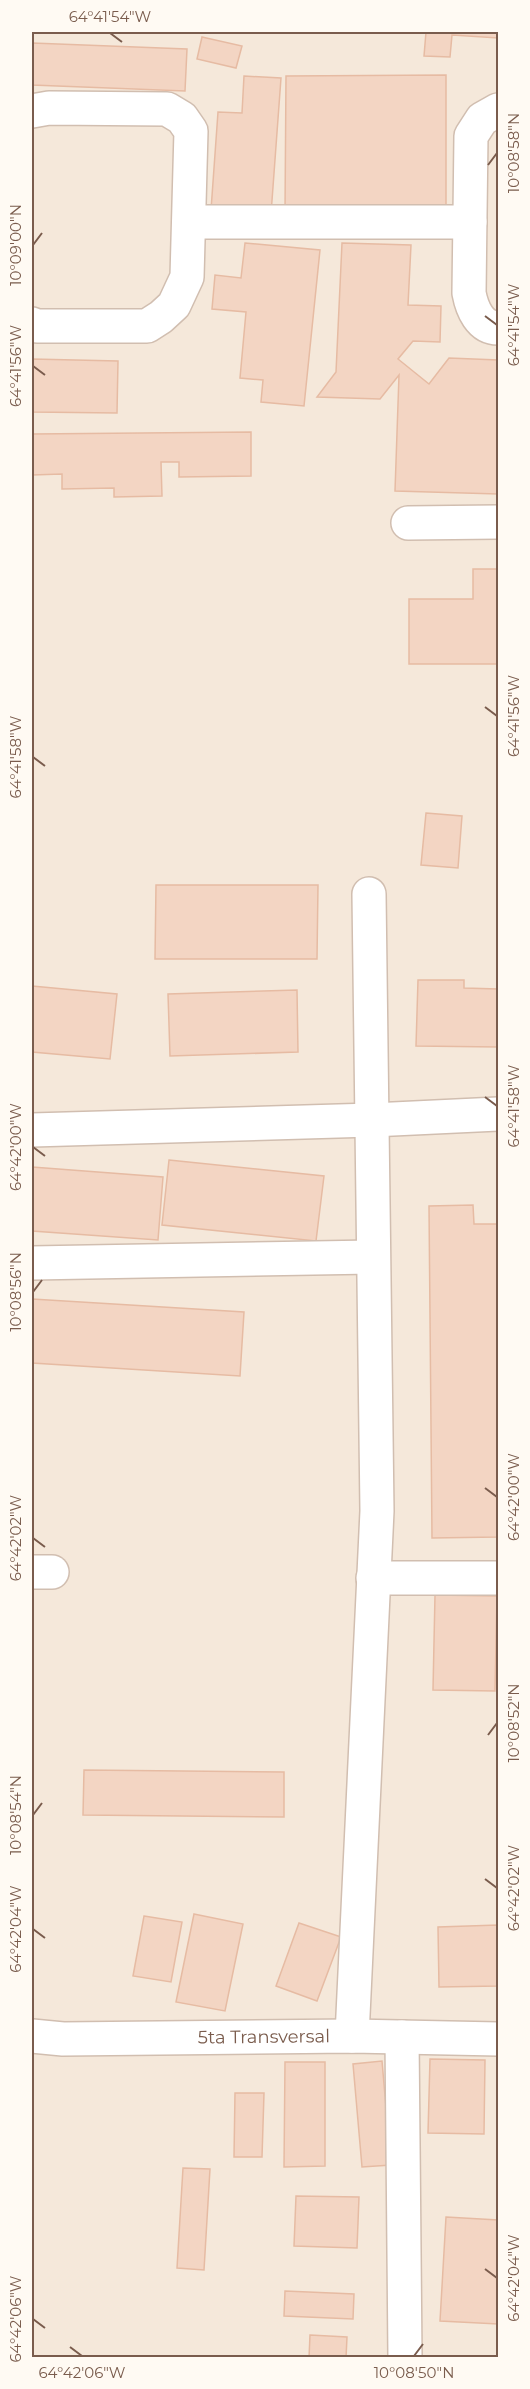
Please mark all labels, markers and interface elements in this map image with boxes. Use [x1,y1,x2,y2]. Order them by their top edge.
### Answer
text: 64°41'54"W [69,7,152,26]
text: 10°08'58"N [504,113,523,193]
text: 10°09'00"N [6,204,25,286]
text: 64°41'54"W [504,283,523,366]
text: 64°41'56"W [6,325,25,407]
text: 64°41'56"W [504,675,523,757]
text: 64°41'58"W [6,715,25,798]
text: 64°41'58"W [504,1064,523,1147]
text: 64°42'00"W [6,1103,25,1191]
text: 10°08'56"N [6,1252,25,1332]
text: 64°42'00"W [504,1453,523,1541]
text: 64°42'02"W [6,1494,25,1581]
text: 10°08'52"N [504,1683,523,1763]
text: 10°08'54"N [6,1775,25,1855]
text: 64°42'02"W [504,1844,523,1931]
text: 64°42'04"W [6,1885,25,1973]
street label: 5ta Transversal [198,2025,330,2049]
text: 64°42'04"W [504,2234,523,2322]
text: 64°42'06"W [6,2275,25,2363]
text: 64°42'06"W [38,2363,126,2382]
text: 10°08'50"N [374,2363,454,2382]

